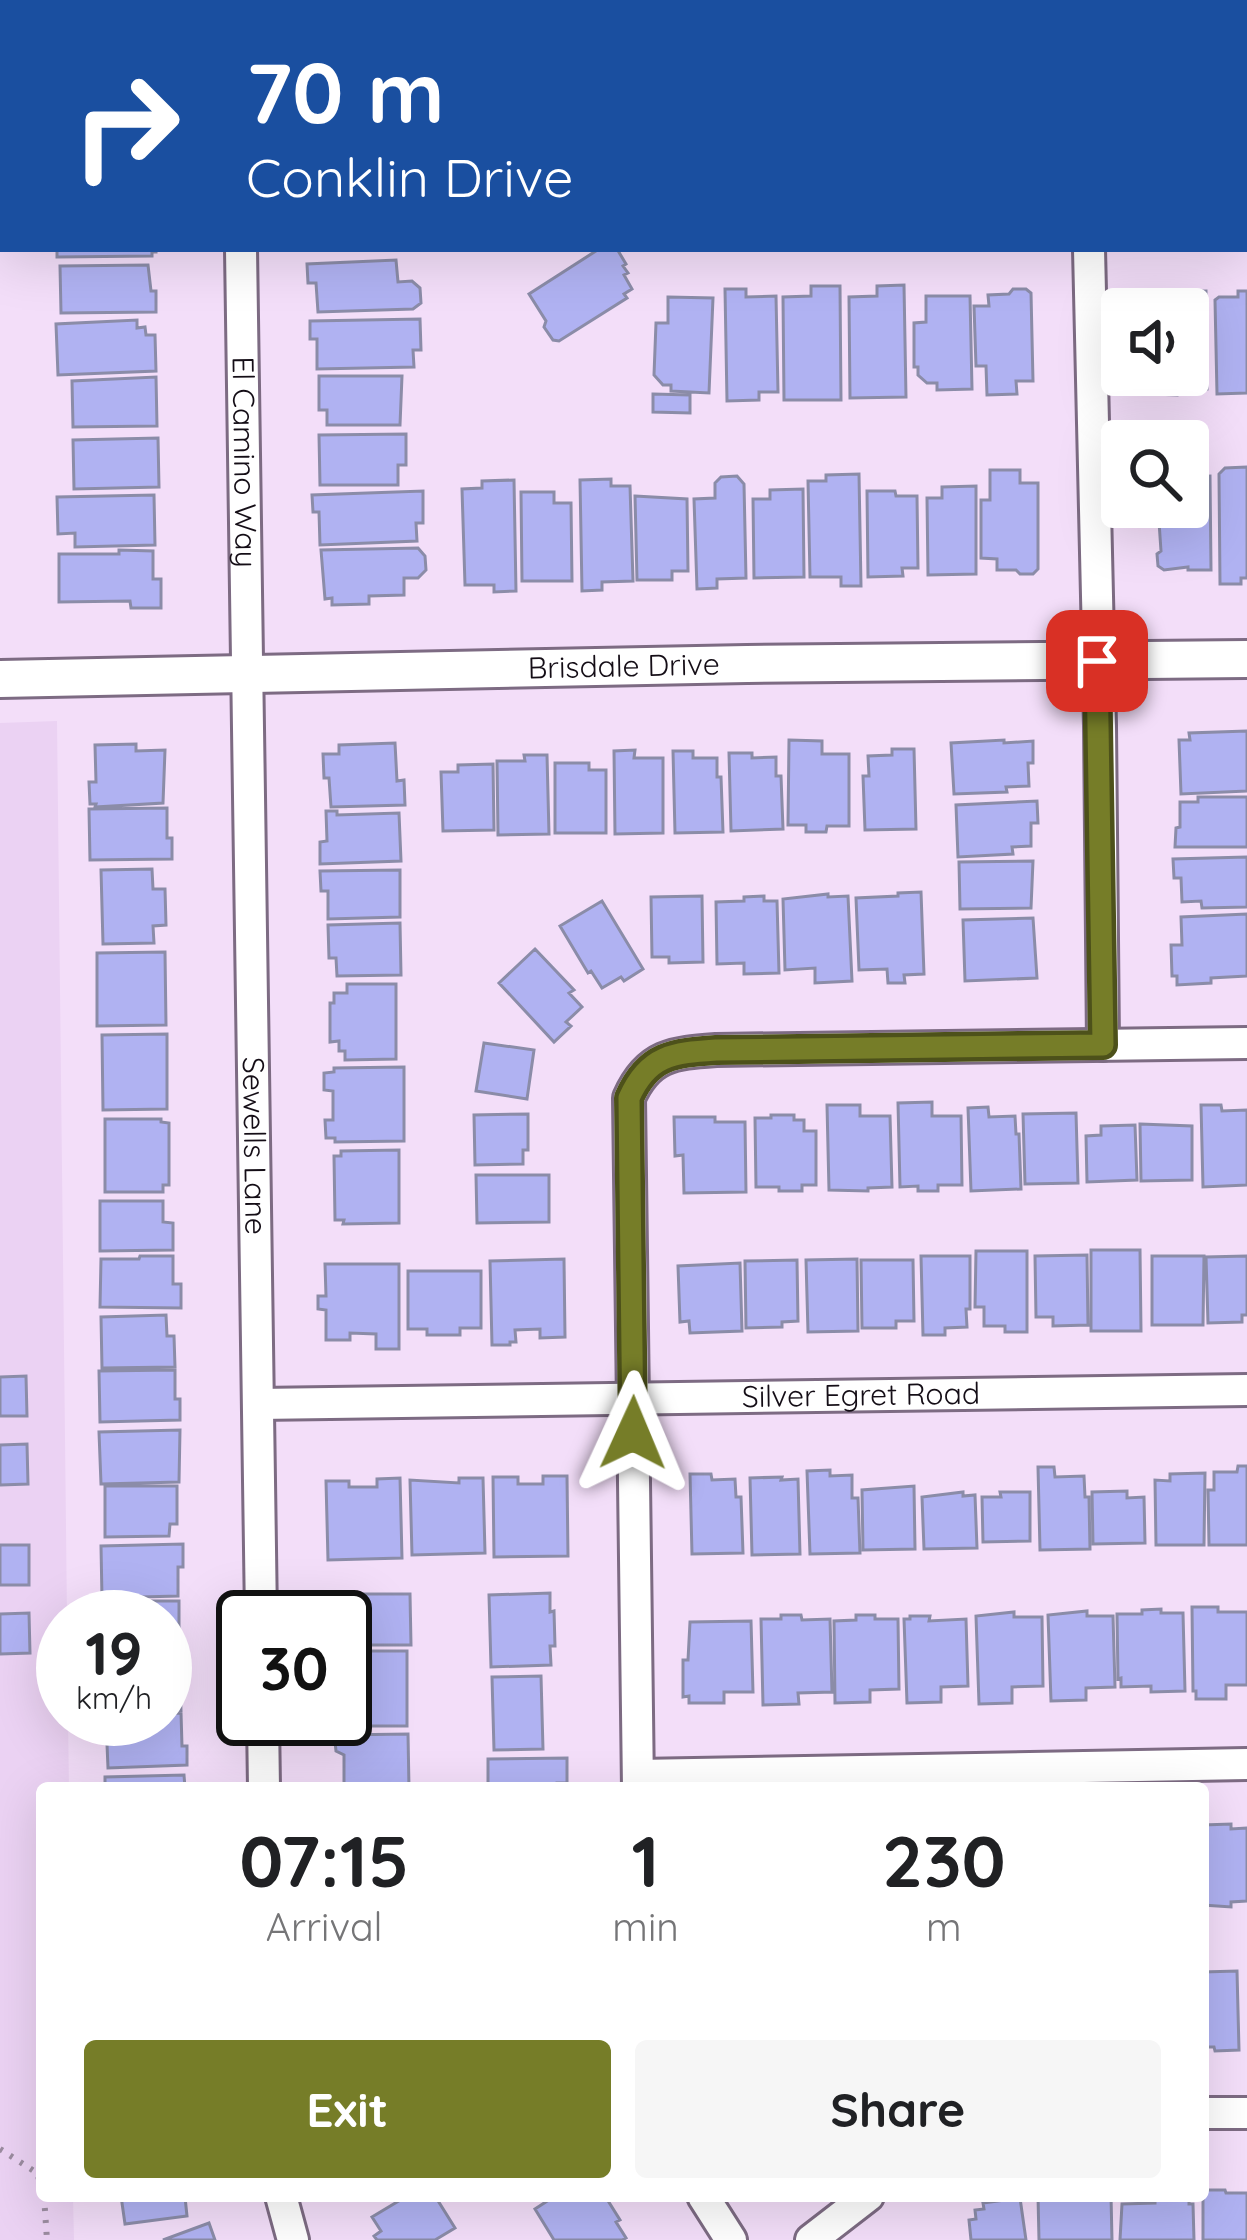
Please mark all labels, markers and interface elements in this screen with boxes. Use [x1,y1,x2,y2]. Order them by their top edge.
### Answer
text: 70 m [246,39,445,144]
icon: right [48,48,204,204]
text: Conklin Drive [246,143,574,211]
map controls [1101,288,1209,528]
button: sound [1101,288,1209,396]
street label: El Camino Way [225,356,266,568]
button: search [1101,420,1209,528]
pin [1046,610,1148,712]
icon: arrive [1064,628,1130,694]
street label: Brisdale Drive [527,645,720,686]
street label: Sewells Lane [235,1057,275,1235]
position arrow [570,1370,696,1496]
street label: Silver Egret Road [742,1374,980,1415]
speed limit sign: 30 [216,1590,372,1746]
text: 19 [85,1615,143,1690]
text: km/h [76,1679,152,1717]
text: 07:15 [239,1815,409,1905]
text: 1 [632,1815,660,1905]
text: 230 [882,1815,1006,1905]
text: Arrival [266,1902,383,1951]
text: min [612,1902,679,1951]
text: m [926,1902,962,1951]
button: Exit [84,2040,611,2178]
button: Share [635,2040,1161,2178]

